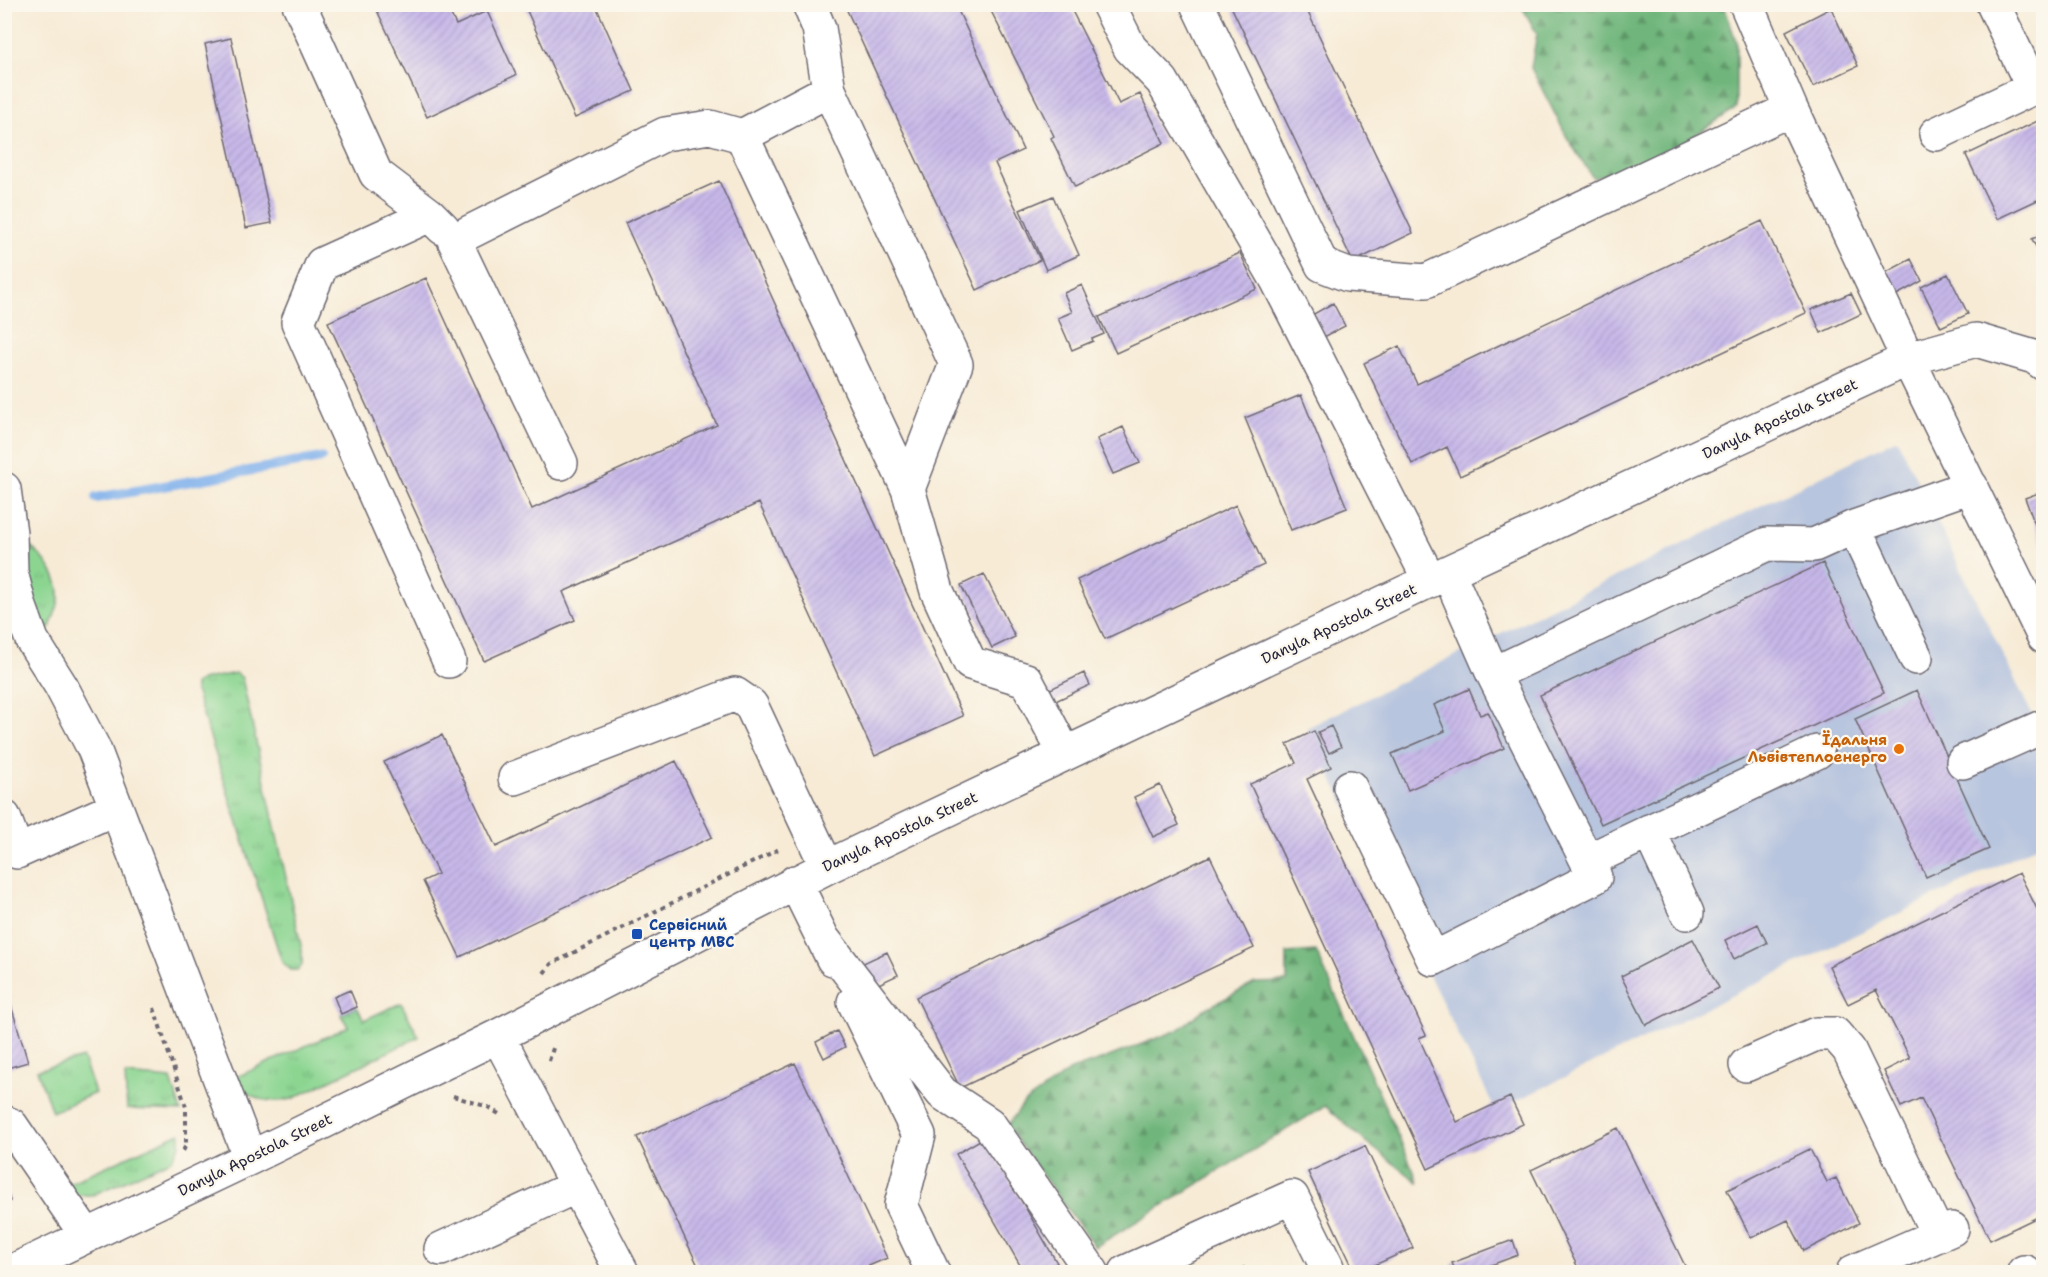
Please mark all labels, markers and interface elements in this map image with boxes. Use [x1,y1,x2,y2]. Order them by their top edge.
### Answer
street label: Danyla Apostola Street [1699,374,1861,464]
street label: Danyla Apostola Street [1258,579,1420,669]
place label: Їдальня Львівтеплоенерго [1748,730,1887,767]
marker: Їдальня Львівтеплоенерго [1892,742,1906,756]
street label: Danyla Apostola Street [819,787,981,877]
place label: Сервісний центр МВС [649,915,734,952]
marker: Сервісний центр МВС [630,927,644,941]
street label: Danyla Apostola Street [175,1109,335,1201]

